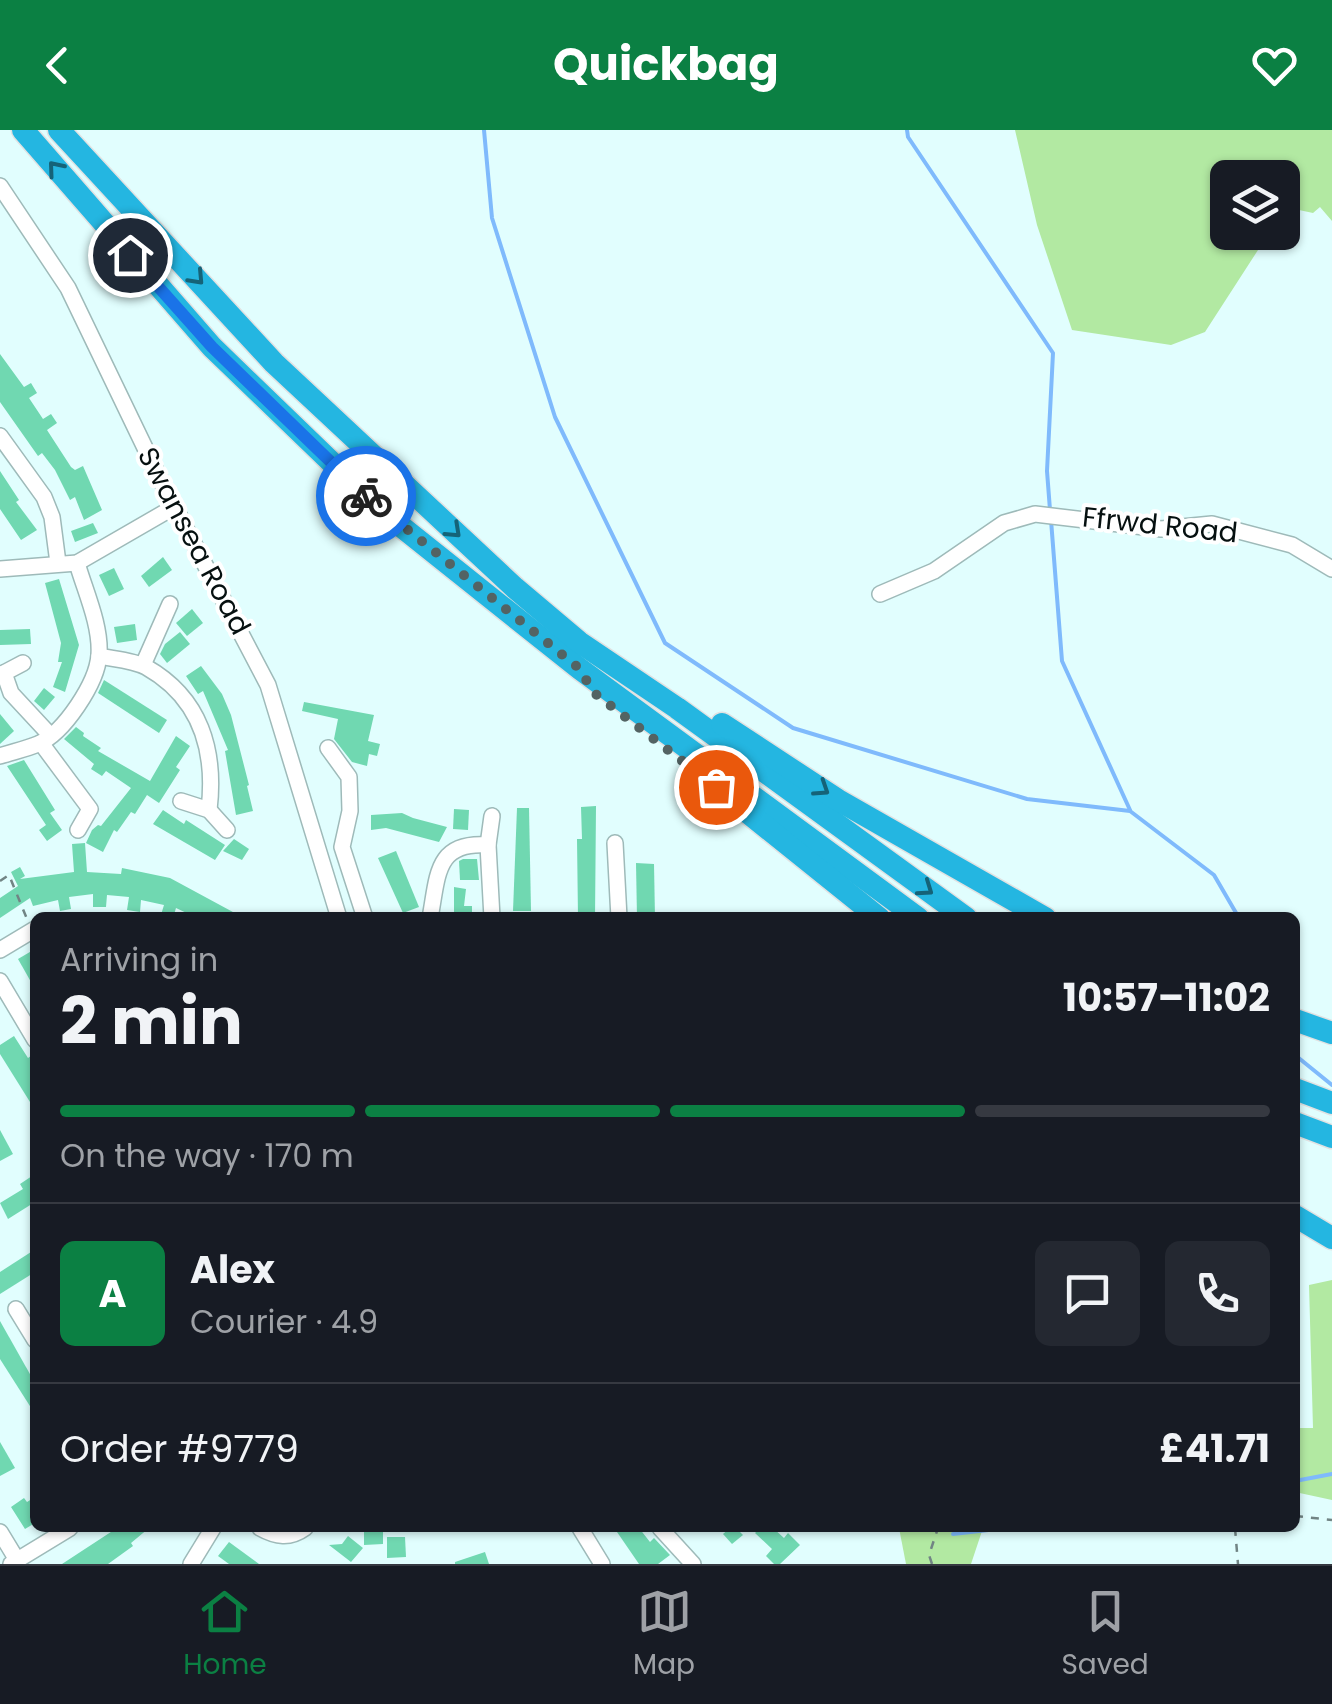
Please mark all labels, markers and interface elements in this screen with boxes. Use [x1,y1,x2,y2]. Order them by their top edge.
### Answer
text: Quickbag [553,33,779,96]
icon: back [30,38,85,93]
icon: heart [1247,38,1302,93]
map controls [1210,160,1300,250]
button: layers [1210,160,1300,250]
one-way arrow [49,161,67,179]
pin [88,213,173,298]
icon: home [103,228,158,283]
one-way arrow [185,267,203,285]
street label: Swansea Road [128,440,260,642]
courier [316,446,416,546]
icon: bike [339,469,394,524]
street label: Ffrwd Road [1080,497,1240,553]
one-way arrow [442,519,461,537]
pin [674,745,759,830]
icon: bag [689,760,744,815]
one-way arrow [811,777,829,796]
one-way arrow [914,877,933,895]
text: Arriving in [60,937,218,982]
text: 10:57–11:02 [1063,971,1270,1024]
text: 2 min [60,976,243,1067]
text: On the way · 170 m [60,1133,354,1178]
button: chat [1035,1241,1140,1346]
button: phone [1165,1241,1270,1346]
text: Alex [190,1243,275,1296]
text: A [98,1267,127,1320]
text: Courier · 4.9 [190,1299,378,1344]
text: Order #9779 [60,1422,299,1475]
text: £41.71 [1159,1422,1270,1475]
tab: Home [183,1584,267,1686]
tab: Map [633,1584,695,1686]
tab: Saved [1061,1584,1149,1686]

